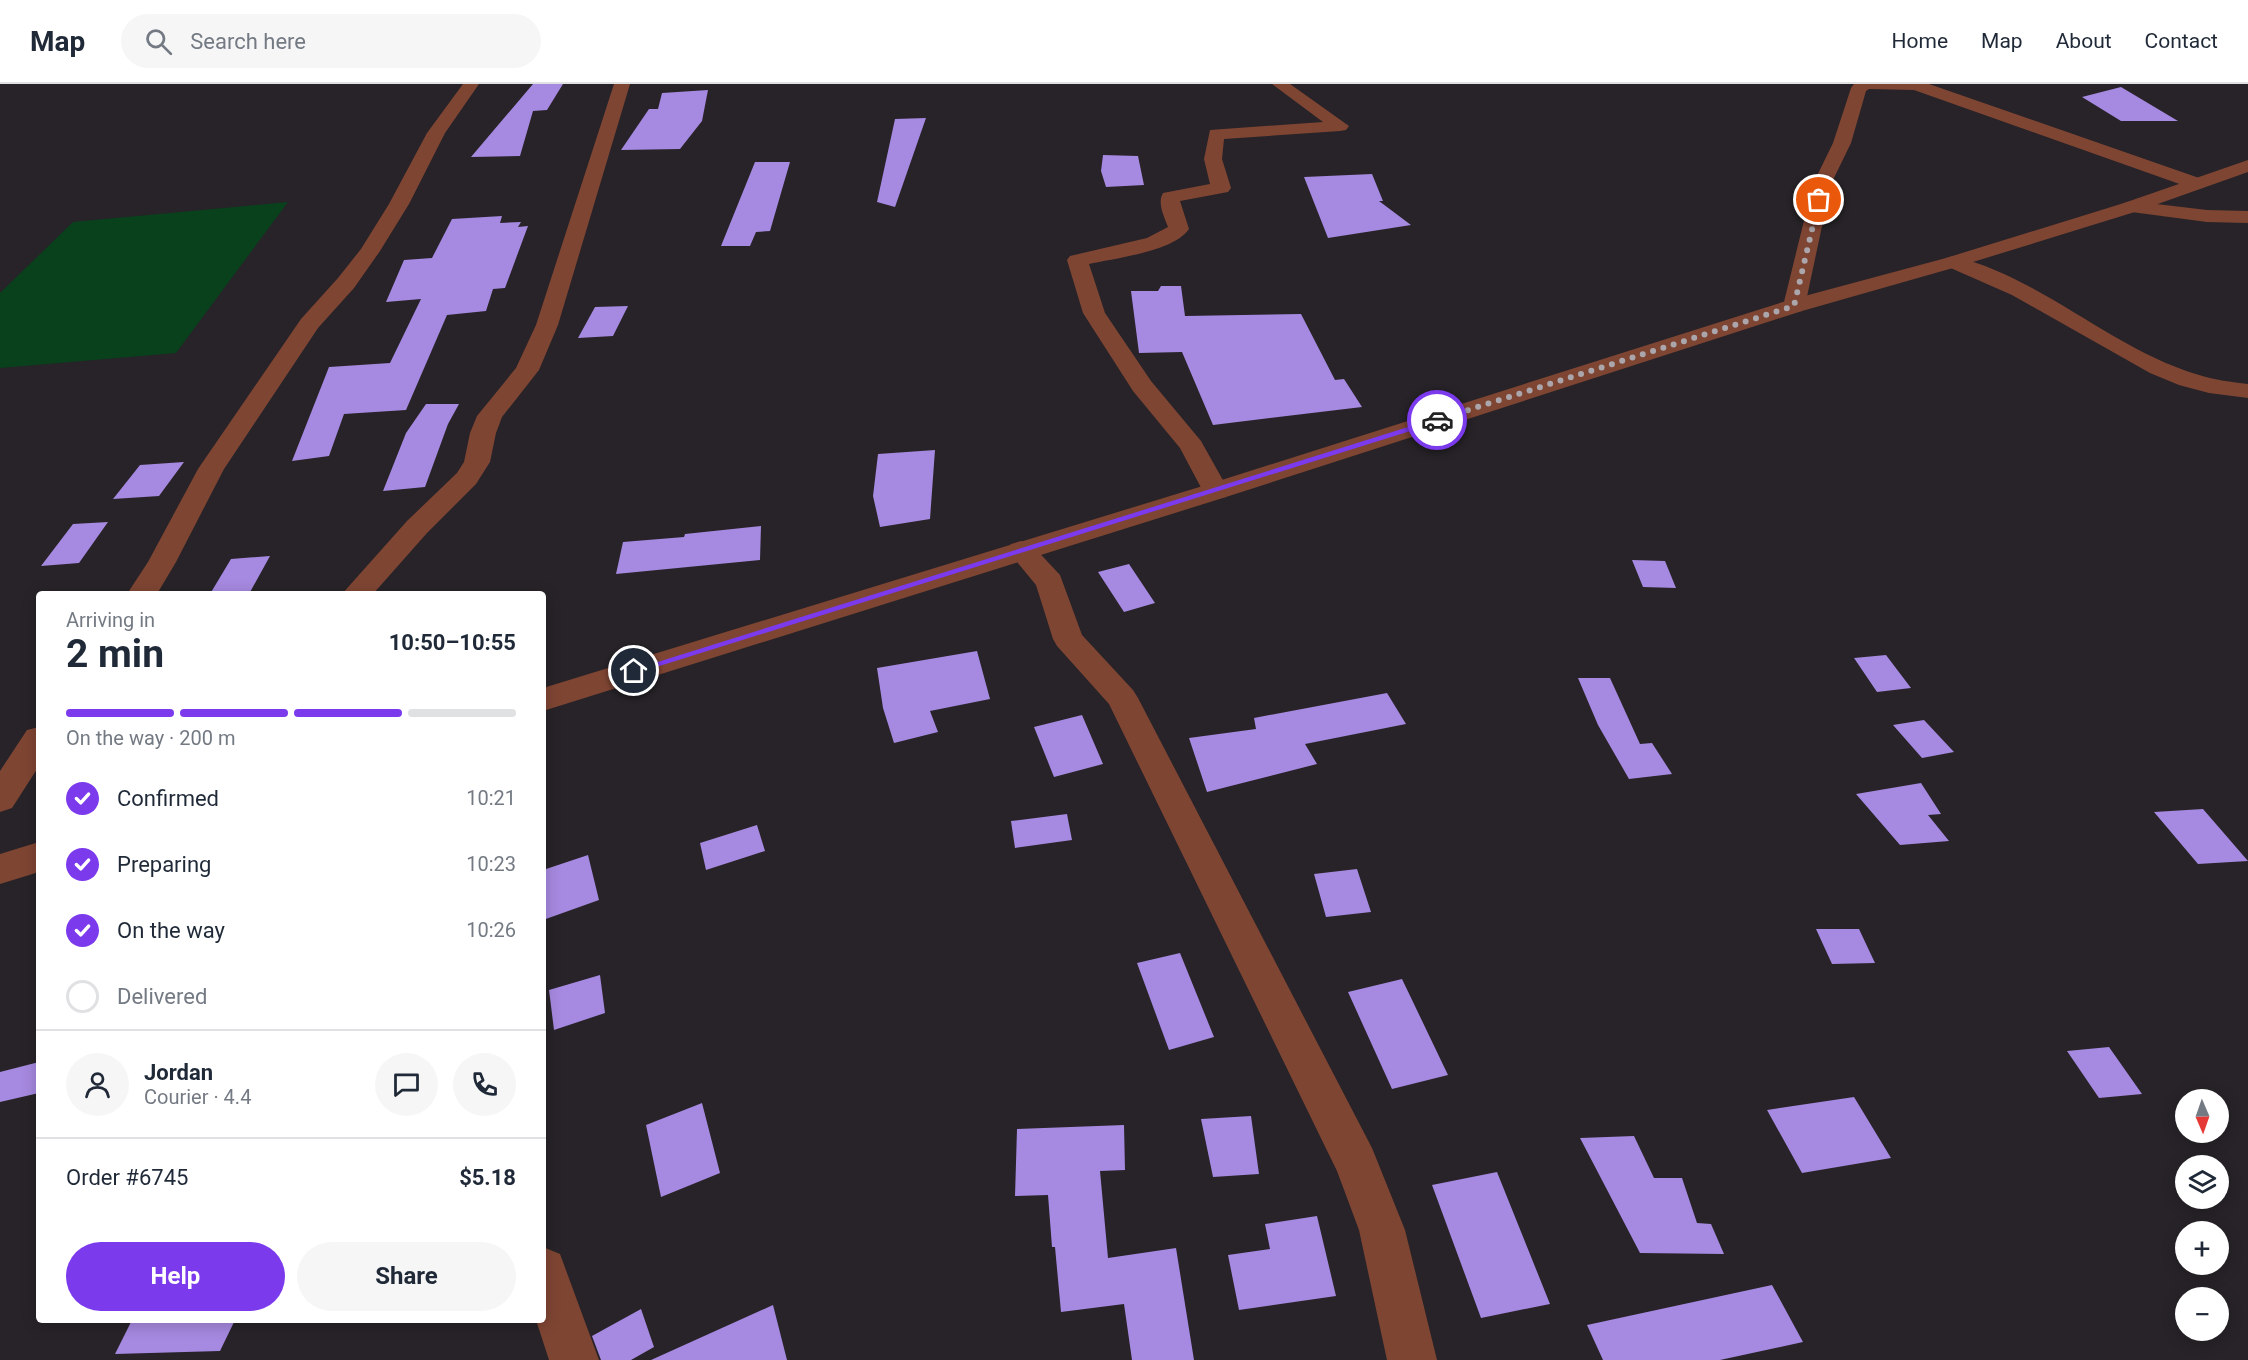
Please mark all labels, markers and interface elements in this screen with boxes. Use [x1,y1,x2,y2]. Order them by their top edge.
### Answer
search box [121,14,541,68]
text: Map [30,25,85,58]
icon: search [142,25,175,58]
text: Search here [190,29,306,54]
text: Home [1892,29,1948,53]
text: Map [1981,29,2023,53]
text: About [2056,29,2112,53]
text: Contact [2145,29,2218,53]
pin [1793,174,1844,225]
icon: bag [1802,183,1835,216]
courier [1407,390,1467,450]
icon: car [1421,404,1454,437]
text: Arriving in [66,608,155,632]
text: 10:50–10:55 [389,630,516,655]
text: 2 min [66,631,164,677]
pin [608,645,659,696]
icon: home [617,654,650,687]
text: On the way · 200 m [66,726,235,750]
icon: check [66,782,99,815]
text: Confirmed [117,786,219,811]
text: 10:21 [466,786,516,810]
icon: check [66,848,99,881]
text: Preparing [117,852,211,877]
text: 10:23 [466,852,516,876]
icon: check [66,914,99,947]
text: On the way [117,918,225,943]
text: 10:26 [466,918,516,942]
text: Delivered [117,984,207,1009]
button: person [66,1053,129,1116]
button: chat [375,1053,438,1116]
button: phone [453,1053,516,1116]
text: Jordan [144,1060,213,1085]
text: Courier · 4.4 [144,1085,251,1109]
north arrow [2175,1089,2229,1143]
map controls [2175,1089,2229,1341]
button: layers [2175,1155,2229,1209]
text: Order #6745 [66,1165,188,1190]
text: $5.18 [459,1165,516,1190]
button: + [2175,1221,2229,1275]
button: Help [66,1242,285,1311]
button: Share [297,1242,516,1311]
button: − [2175,1287,2229,1341]

